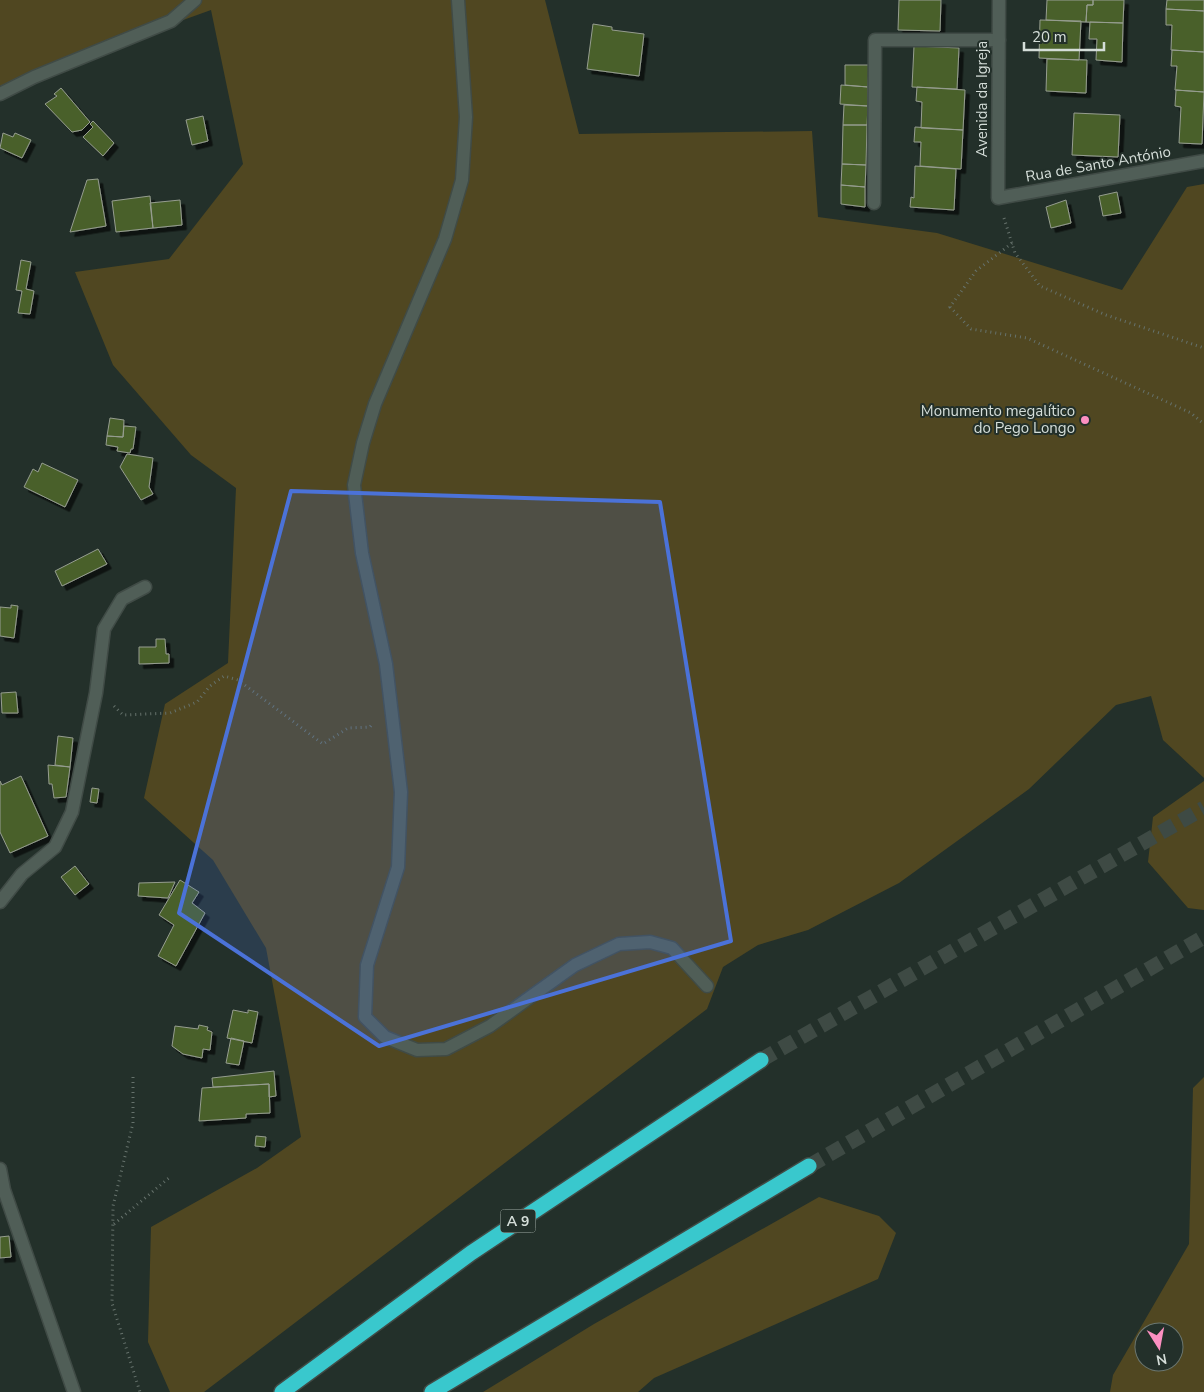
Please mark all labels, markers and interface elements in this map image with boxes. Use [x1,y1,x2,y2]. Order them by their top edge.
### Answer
scale bar [1024,20,1104,52]
text: 20 m [1032,27,1067,47]
street label: Avenida da Igreja [972,41,992,157]
street label: Rua de Santo António [1024,141,1172,187]
place label: Monumento megalítico do Pego Longo [921,401,1075,438]
marker: Monumento megalítico do Pego Longo [1079,414,1091,426]
road number: A 9 [500,1210,536,1232]
north arrow [1134,1322,1184,1372]
text: N [1154,1349,1168,1370]

